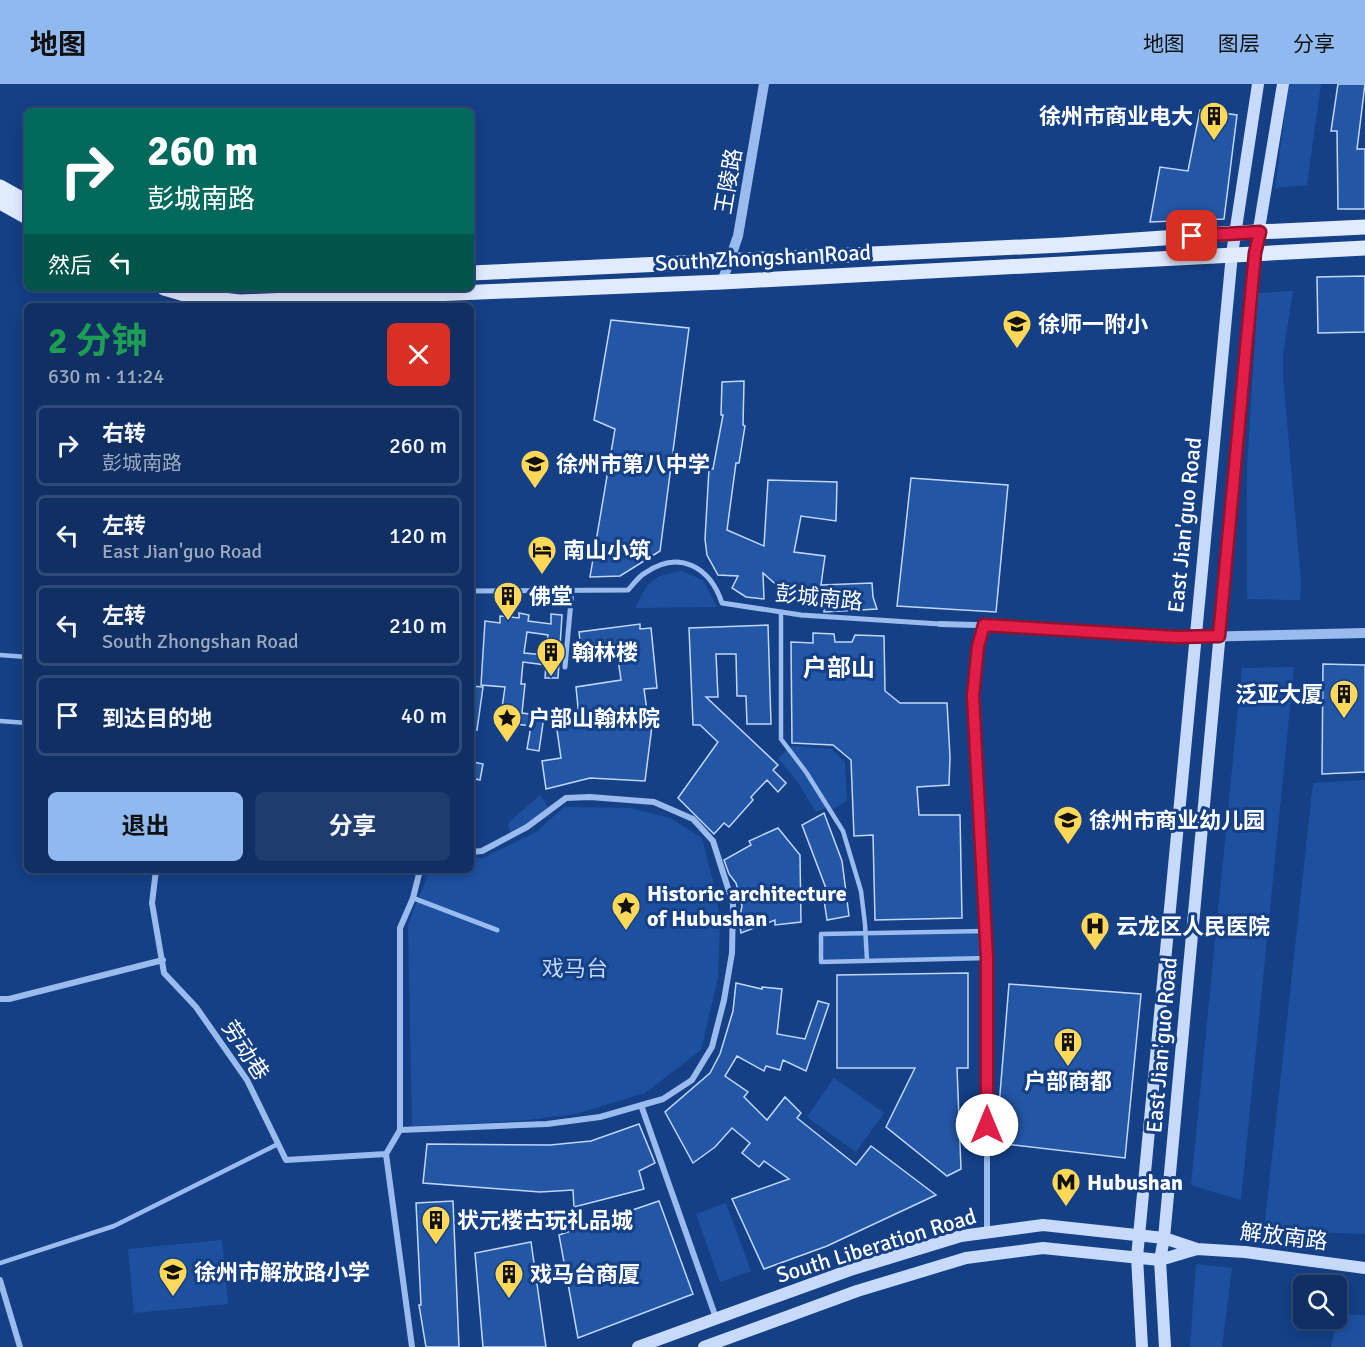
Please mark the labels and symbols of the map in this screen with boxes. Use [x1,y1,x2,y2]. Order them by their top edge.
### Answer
building icon: 徐州市商业电大 [1198,100,1230,142]
place label: 徐州市商业电大 [1039,103,1193,130]
street label: 王陵路 [709,146,748,216]
pin [1166,210,1217,261]
street label: South Zhongshan Road [654,238,872,277]
school or university icon: 徐师一附小 [1001,308,1033,350]
place label: 徐师一附小 [1038,311,1148,338]
street label: East Jian'guo Road [1162,436,1207,614]
school or university icon: 徐州市第八中学 [519,448,551,490]
place label: 徐州市第八中学 [556,451,710,478]
hotel icon: 南山小筑 [526,534,558,576]
place label: 南山小筑 [563,537,651,564]
street label: 彭城南路 [774,579,864,616]
building icon: 佛堂 [492,580,524,622]
place label: 佛堂 [529,583,573,610]
building icon: 翰林楼 [535,636,567,678]
place label: 翰林楼 [572,639,638,666]
district label: 户部山 [803,653,875,683]
building icon: 泛亚大厦 [1328,678,1360,720]
place label: 泛亚大厦 [1235,681,1323,708]
place icon: 户部山翰林院 [491,702,523,744]
place label: 户部山翰林院 [528,705,660,732]
school or university icon: 徐州市商业幼儿园 [1052,804,1084,846]
place label: 徐州市商业幼儿园 [1089,807,1265,834]
place label: Historic architecture of Hubushan [647,880,847,932]
place icon: Historic architecture of Hubushan [610,890,642,932]
hospital icon: 云龙区人民医院 [1079,910,1111,952]
place label: 云龙区人民医院 [1116,913,1270,940]
park label: 戏马台 [542,955,608,982]
street label: East Jian'guo Road [1140,956,1183,1134]
street label: 劳动巷 [216,1015,275,1085]
building icon: 户部商都 [1052,1026,1084,1068]
place label: 户部商都 [1024,1068,1112,1095]
position arrow [955,1093,1019,1157]
metro station icon: Hubushan [1050,1166,1082,1208]
place label: Hubushan [1087,1169,1183,1196]
street label: South Liberation Road [773,1202,980,1289]
building icon: 状元楼古玩礼品城 [420,1204,452,1246]
place label: 状元楼古玩礼品城 [457,1207,633,1234]
street label: 解放南路 [1239,1218,1329,1255]
school or university icon: 徐州市解放路小学 [157,1256,189,1298]
building icon: 戏马台商厦 [493,1258,525,1300]
place label: 徐州市解放路小学 [194,1259,370,1286]
place label: 戏马台商厦 [530,1261,640,1288]

